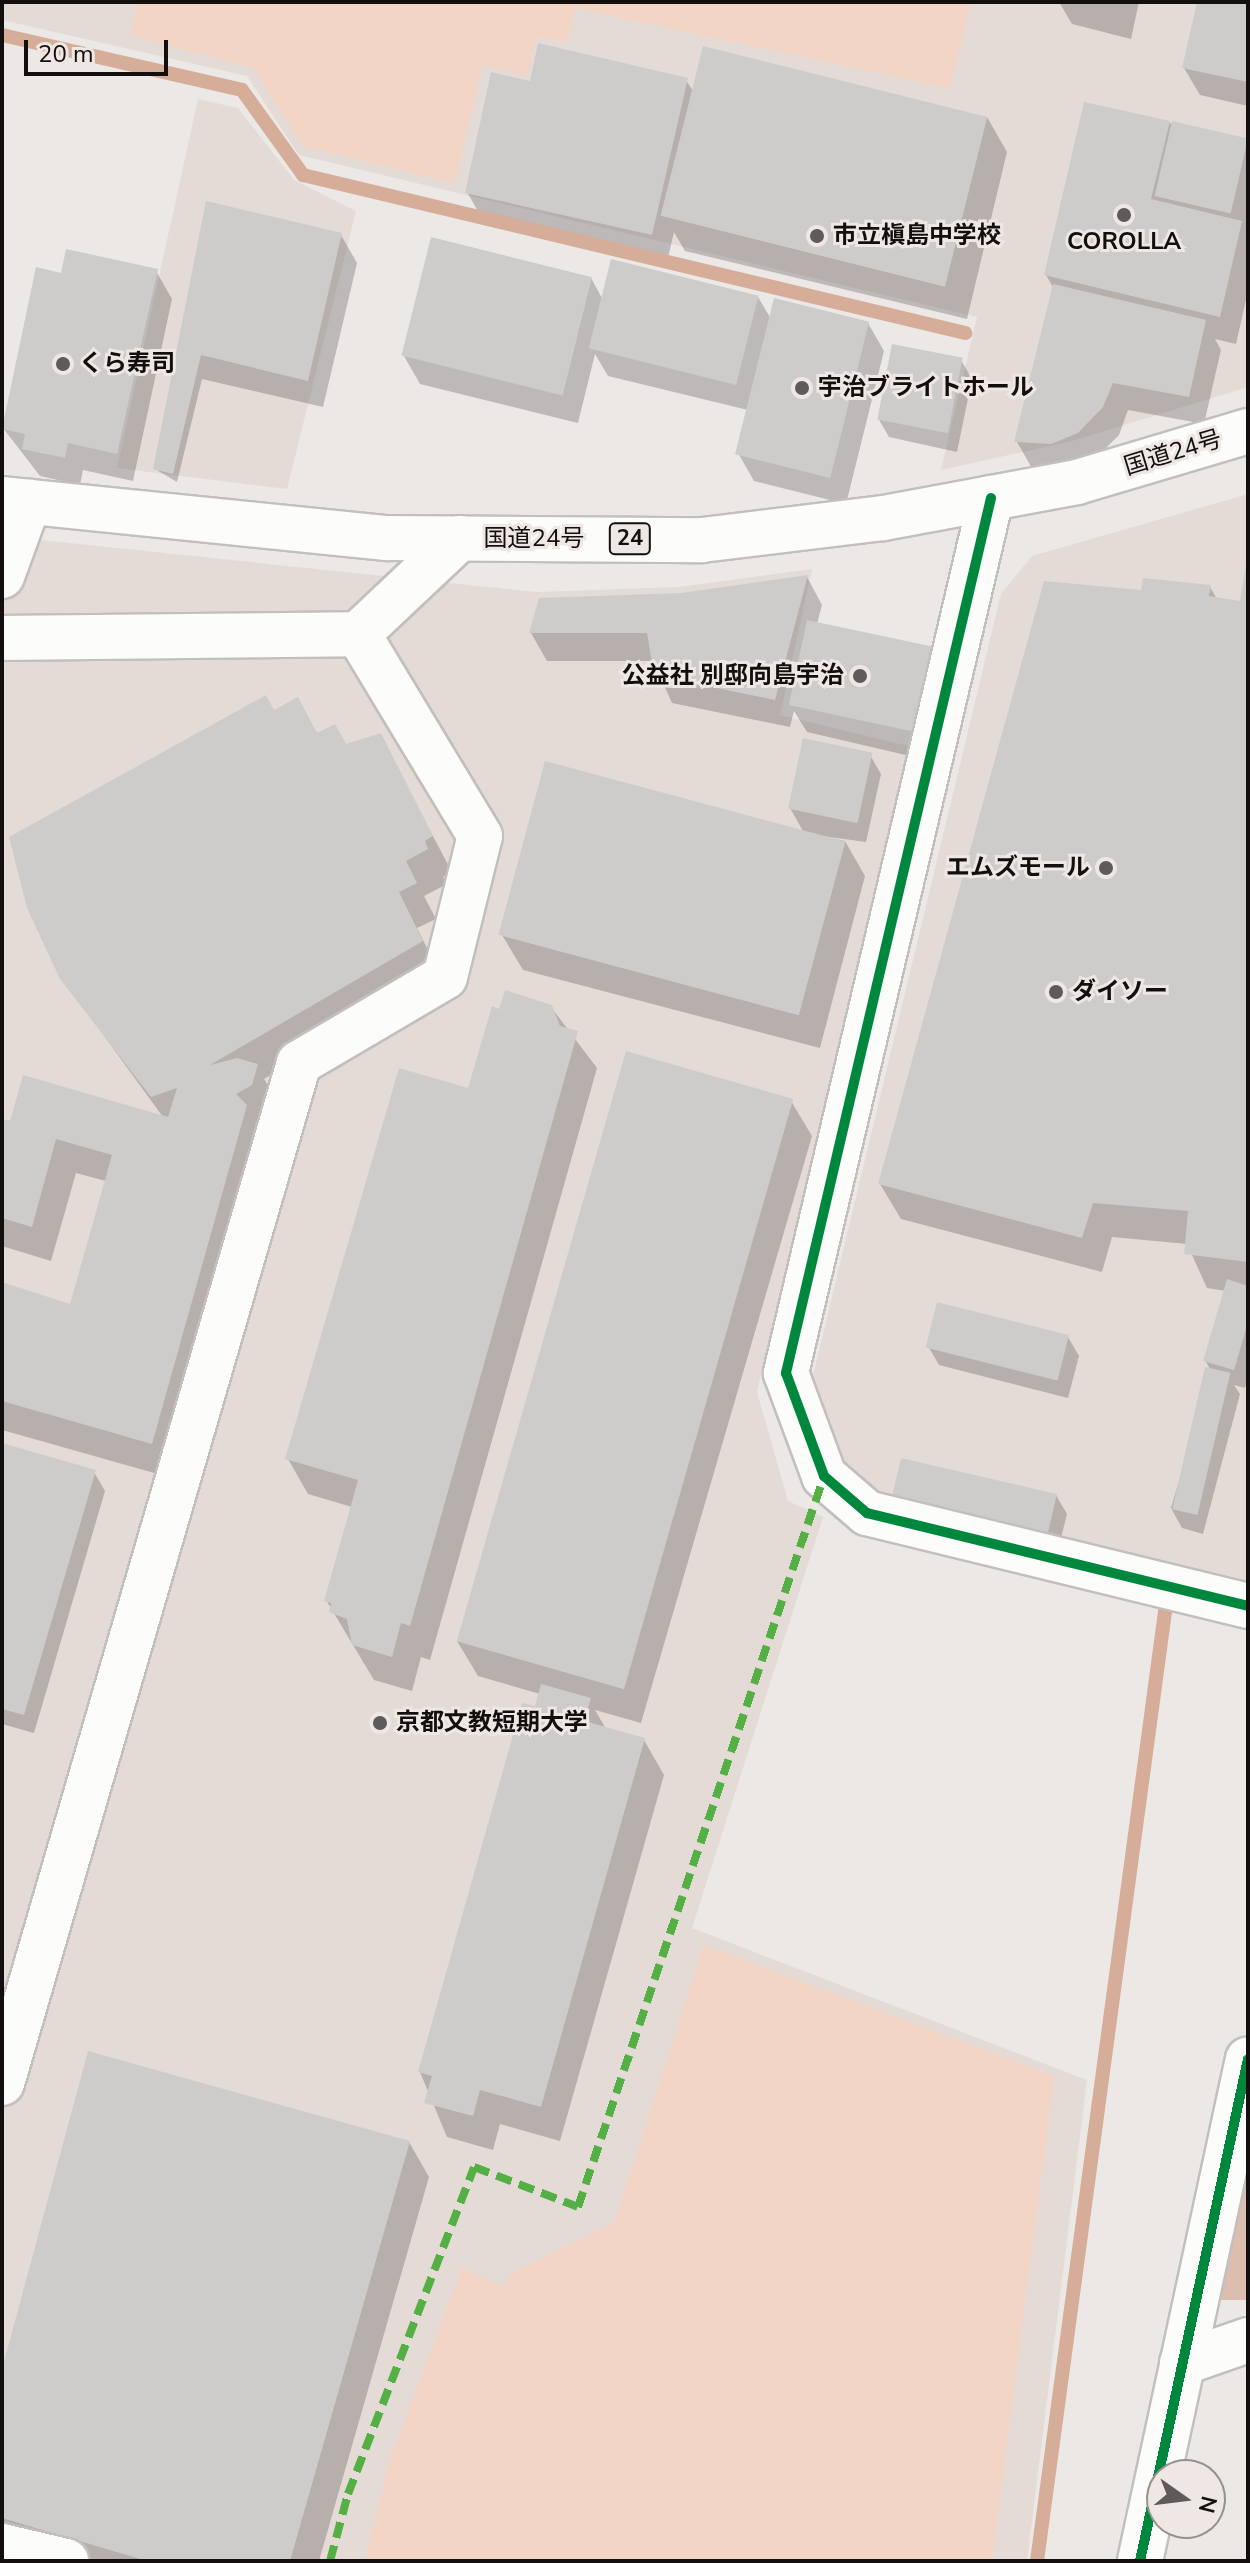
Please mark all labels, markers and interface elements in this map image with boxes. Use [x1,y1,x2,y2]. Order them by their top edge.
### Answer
scale bar [28,24,172,74]
text: 20 m [38,38,94,70]
marker: COROLLA [1115,206,1133,224]
place label: 市立槇島中学校 [833,222,1001,250]
marker: 市立槇島中学校 [808,227,826,245]
place label: COROLLA [1067,228,1181,256]
place label: くら寿司 [79,350,175,378]
marker: くら寿司 [54,355,72,373]
place label: 宇治ブライトホール [818,374,1034,402]
marker: 宇治ブライトホール [793,379,811,397]
street label: 国道24号 [1121,424,1225,482]
road number: 24 [608,521,652,557]
street label: 国道24号 [484,525,584,553]
place label: 公益社 別邸向島宇治 [622,662,844,690]
marker: 公益社 別邸向島宇治 [851,667,869,685]
place label: エムズモール [946,854,1090,882]
marker: エムズモール [1097,859,1115,877]
place label: ダイソー [1072,978,1168,1006]
marker: ダイソー [1047,983,1065,1001]
place label: 京都文教短期大学 [396,1709,588,1737]
marker: 京都文教短期大学 [371,1714,389,1732]
north arrow [1146,2459,1226,2539]
text: N [1191,2493,1224,2516]

